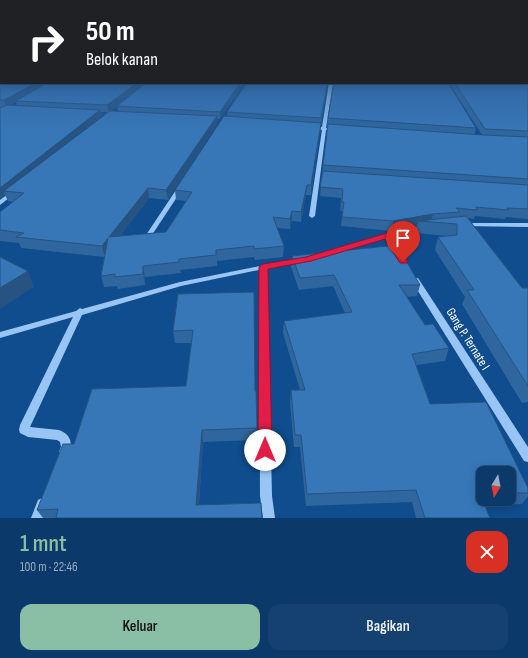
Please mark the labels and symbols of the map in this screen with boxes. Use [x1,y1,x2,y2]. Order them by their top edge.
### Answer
pin [386,221,420,262]
street label: Gang P. Ternate I [443,305,493,373]
position arrow [244,429,286,471]
north arrow [476,466,516,506]

